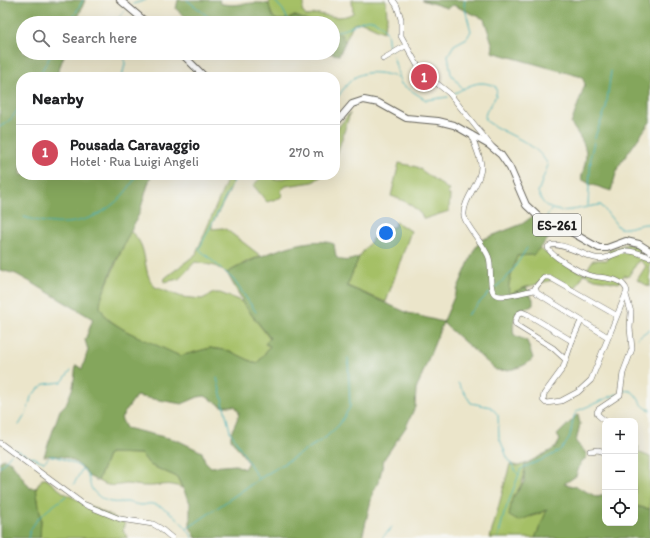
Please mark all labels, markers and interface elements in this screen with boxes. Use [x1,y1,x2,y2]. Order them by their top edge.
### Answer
search box [16,16,340,60]
icon: search [30,27,52,49]
text: Search here [62,29,137,47]
pin: 1 [411,62,437,92]
text: Nearby [32,88,84,108]
text: Pousada Caravaggio [70,136,200,154]
text: 1 [42,145,48,160]
text: 270 m [289,145,324,160]
text: Hotel · Rua Luigi Angeli [70,154,199,169]
road number: ES-261 [533,214,581,236]
your location [376,223,396,243]
map controls [602,418,638,526]
button: + [602,418,638,454]
button: − [602,454,638,490]
button: locate [602,490,638,526]

